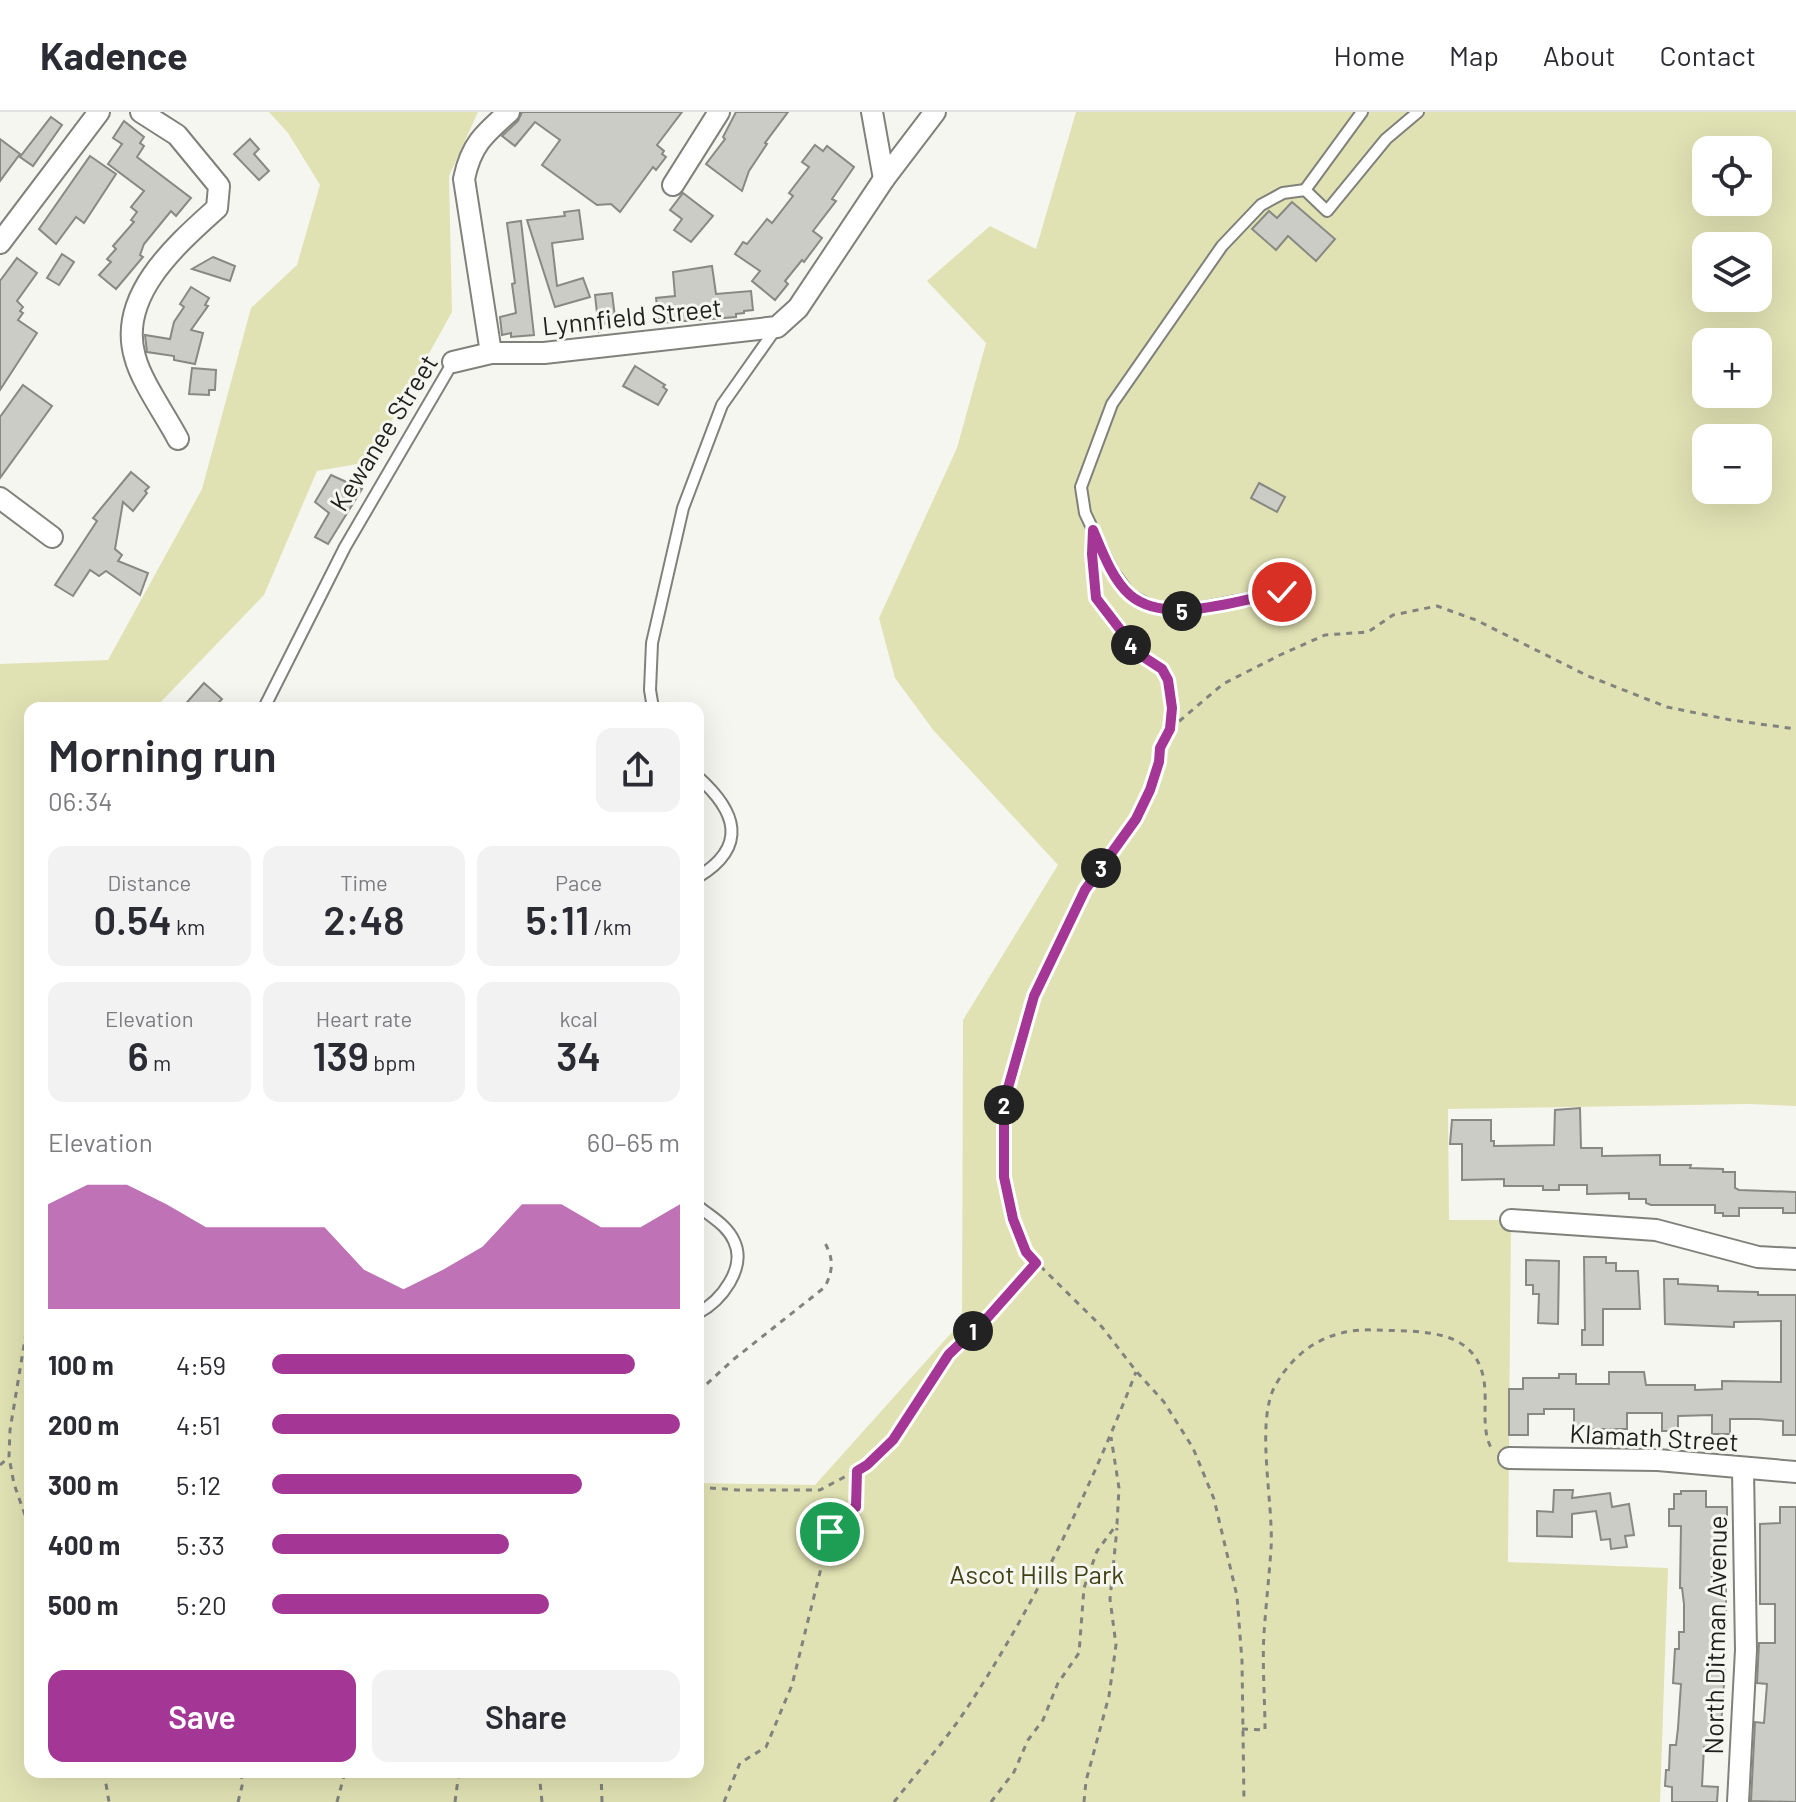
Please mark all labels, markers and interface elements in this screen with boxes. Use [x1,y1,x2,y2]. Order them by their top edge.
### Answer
text: Kadence [40,32,188,78]
text: Home [1334,38,1405,72]
text: Map [1449,38,1499,72]
text: About [1543,38,1615,72]
text: Contact [1659,38,1756,72]
map controls [1692,136,1772,504]
button: locate [1692,136,1772,216]
button: layers [1692,232,1772,312]
street label: Lynnfield Street [540,291,723,340]
button: + [1692,328,1772,408]
street label: Kewanee Street [322,348,443,516]
button: − [1692,424,1772,504]
pin [1248,558,1316,626]
icon: check [1260,570,1304,614]
pin: 5 [1162,591,1202,631]
text: 5 [1176,598,1188,624]
pin: 4 [1111,625,1151,665]
text: 4 [1124,632,1138,658]
text: Morning run [48,728,277,781]
button: share [596,728,680,812]
text: 06:34 [48,785,113,816]
pin: 3 [1081,848,1121,888]
text: 3 [1095,855,1107,881]
text: Distance [107,869,191,895]
text: Time [340,869,388,895]
text: Pace [555,869,602,895]
text: 0.54 [93,895,172,943]
text: 2:48 [324,895,404,943]
text: 5:11 [526,895,589,943]
text: km [172,913,205,939]
text: /km [589,913,632,939]
text: Elevation [105,1005,194,1031]
text: Heart rate [316,1005,412,1031]
text: kcal [559,1005,598,1031]
text: 6 [127,1031,149,1079]
text: 139 [312,1031,369,1079]
text: 34 [556,1031,601,1079]
text: m [149,1049,171,1075]
text: bpm [369,1049,416,1075]
pin: 2 [984,1085,1024,1125]
text: 2 [998,1092,1010,1118]
text: Elevation [48,1126,153,1157]
text: 60–65 m [587,1126,680,1157]
pin: 1 [953,1311,993,1351]
text: 1 [969,1318,977,1344]
text: 100 m [48,1349,114,1380]
text: 4:59 [176,1349,226,1380]
text: 200 m [48,1409,119,1440]
text: 4:51 [176,1409,221,1440]
street label: Klamath Street [1569,1417,1740,1456]
text: 300 m [48,1469,119,1500]
text: 5:12 [176,1469,221,1500]
pin [796,1498,864,1566]
icon: arrive [808,1510,852,1554]
street label: North Ditman Avenue [1697,1515,1732,1755]
text: 400 m [48,1529,120,1560]
text: 5:33 [176,1529,225,1560]
park label: Ascot Hills Park [950,1558,1124,1589]
text: 500 m [48,1589,119,1620]
text: 5:20 [176,1589,227,1620]
button: Save [48,1670,356,1762]
button: Share [372,1670,680,1762]

